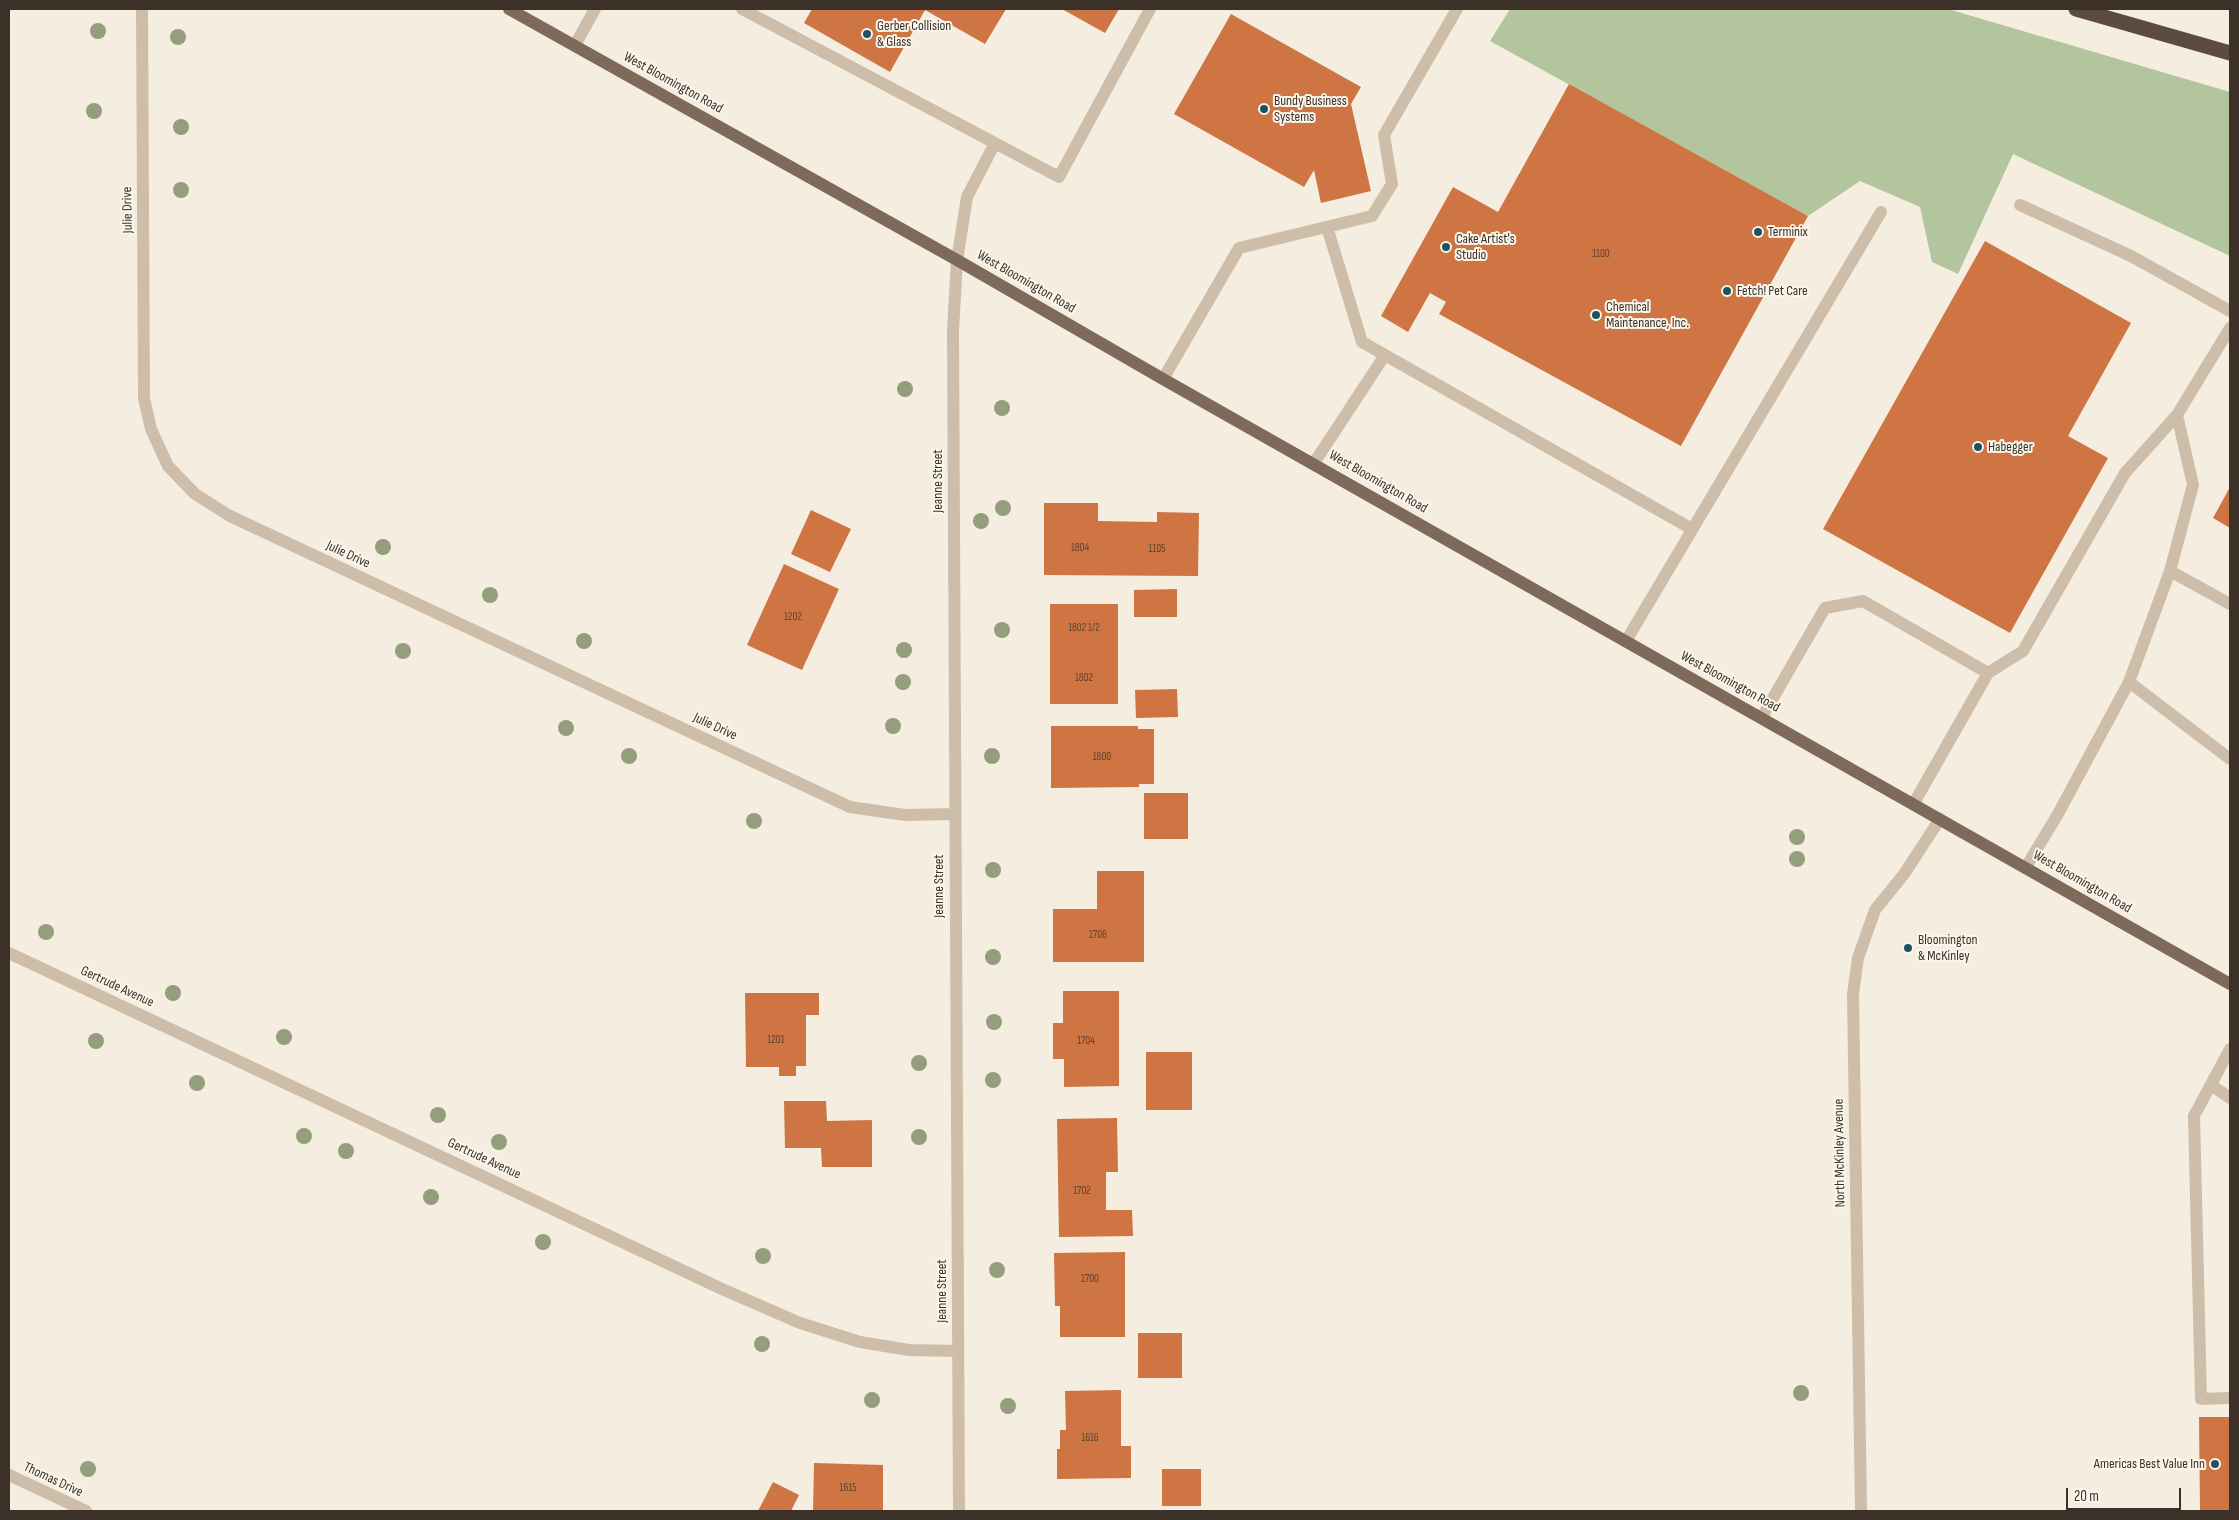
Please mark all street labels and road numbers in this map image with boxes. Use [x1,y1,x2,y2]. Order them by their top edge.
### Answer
street label: West Bloomington Road [620,49,726,117]
street label: Julie Drive [119,187,137,233]
street label: West Bloomington Road [974,247,1078,317]
street label: West Bloomington Road [1326,447,1430,517]
street label: Jeanne Street [930,449,946,513]
street label: Julie Drive [323,538,373,572]
street label: West Bloomington Road [1677,648,1783,716]
street label: Julie Drive [690,710,740,744]
street label: West Bloomington Road [2030,847,2134,917]
street label: Jeanne Street [931,854,947,918]
street label: Gertrude Avenue [78,963,156,1011]
street label: North McKinley Avenue [1831,1099,1849,1207]
street label: Gertrude Avenue [445,1135,523,1183]
street label: Jeanne Street [934,1259,950,1323]
street label: Thomas Drive [21,1459,85,1501]

